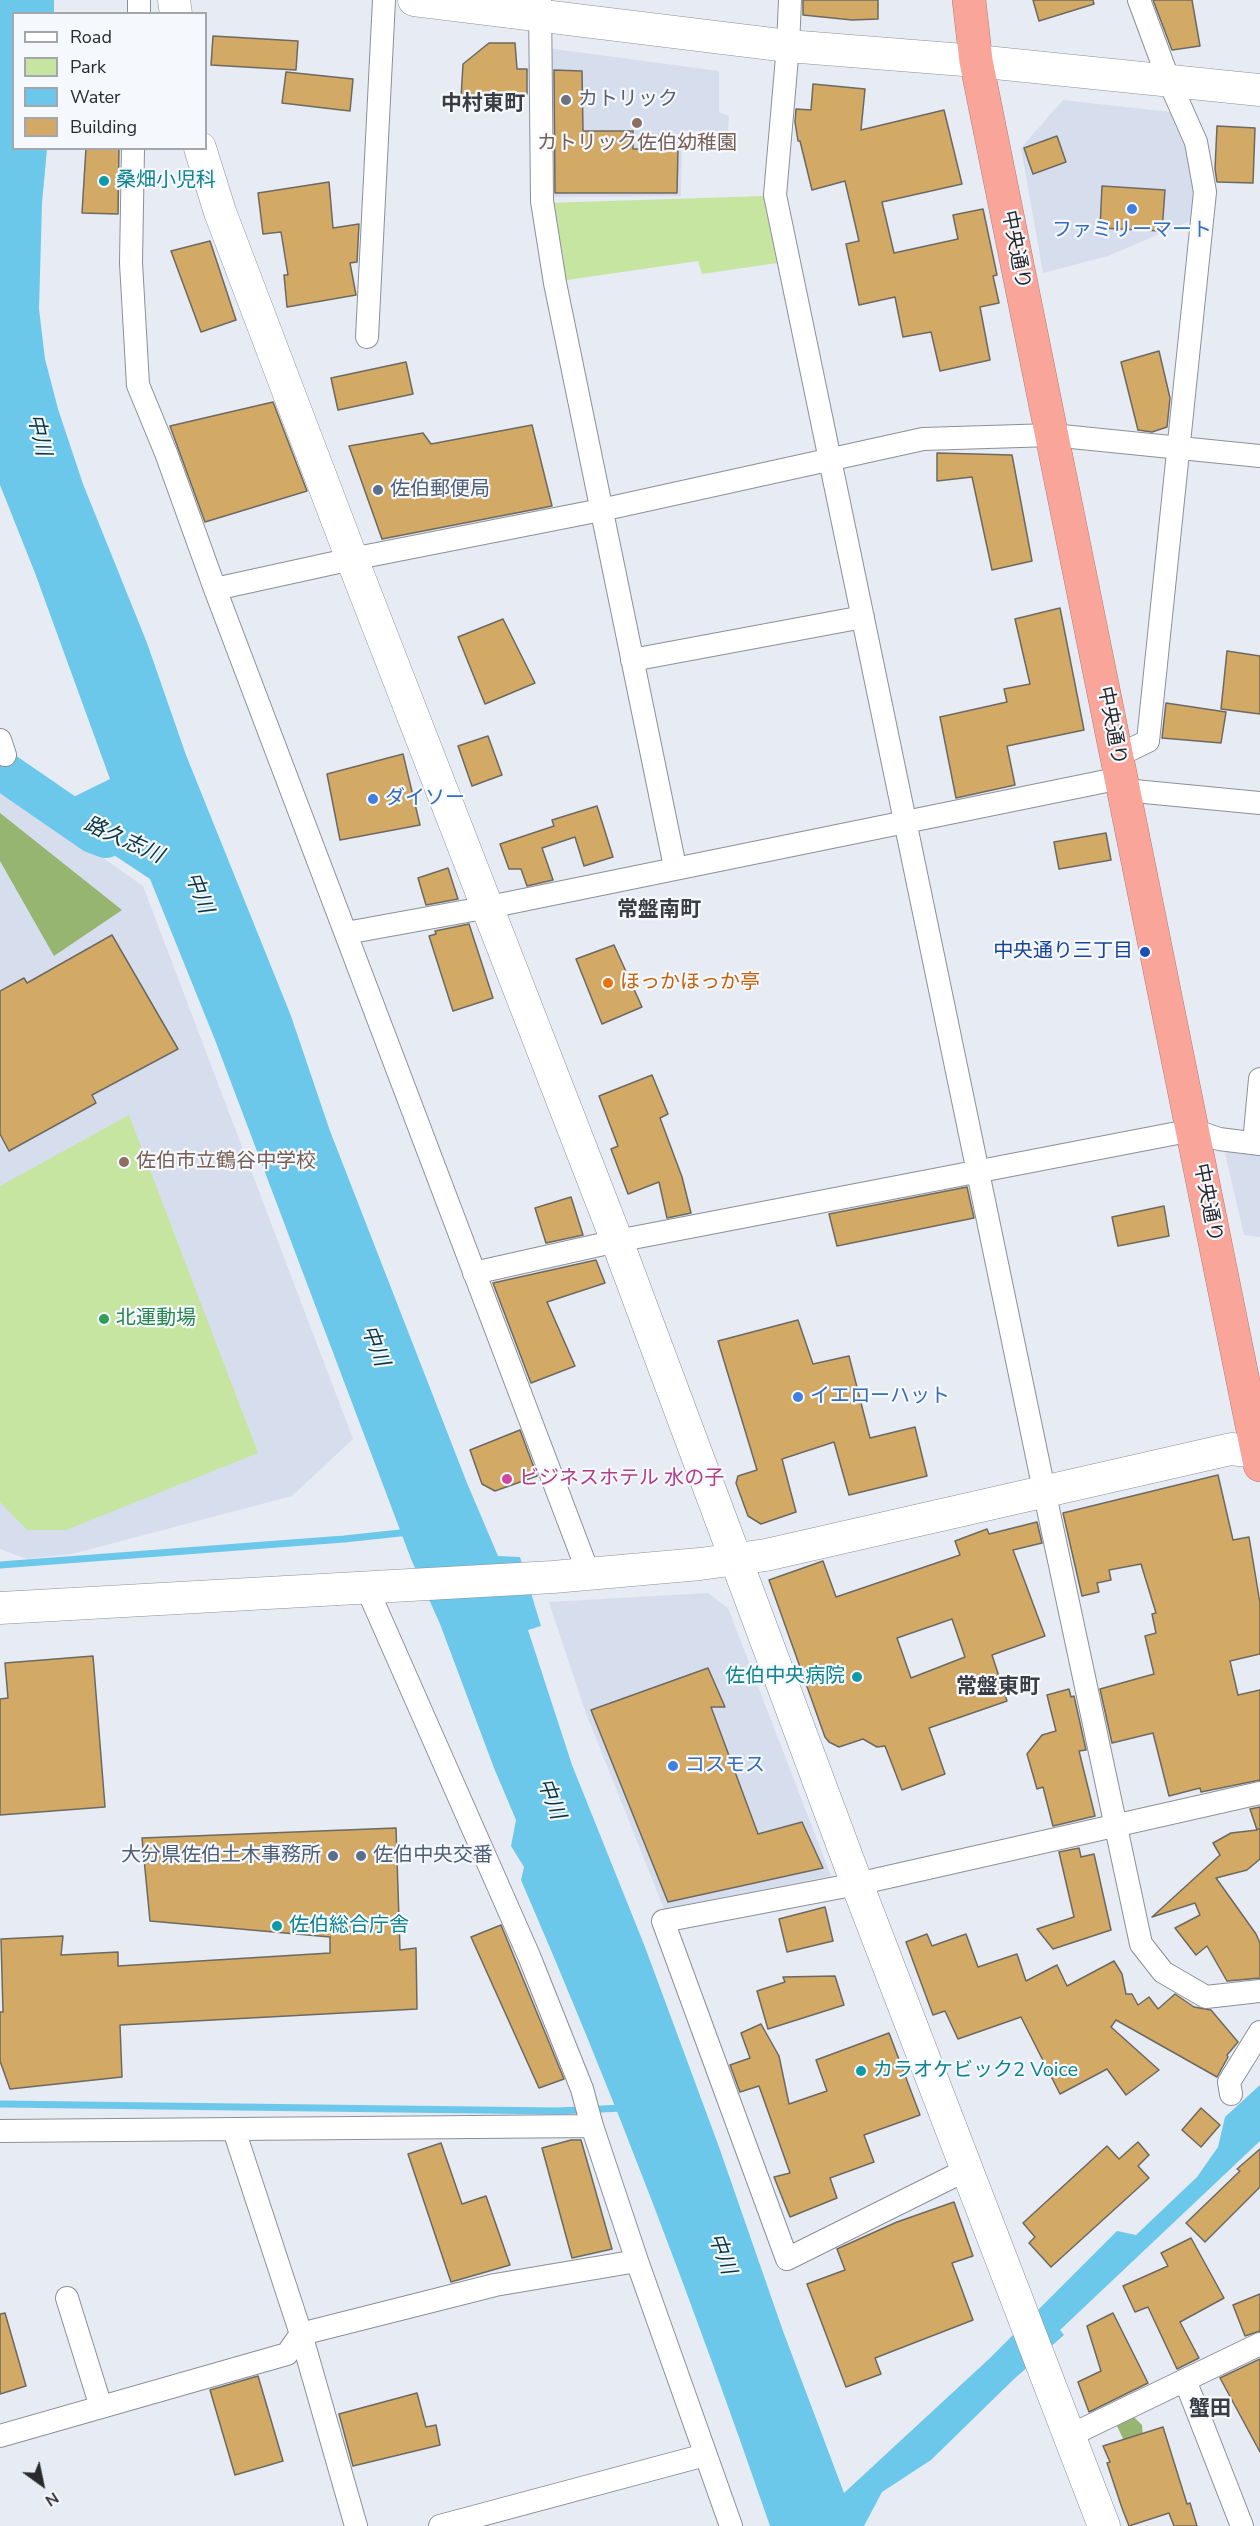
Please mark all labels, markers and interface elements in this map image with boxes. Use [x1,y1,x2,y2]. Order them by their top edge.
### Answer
legend [12,12,207,150]
text: Road [70,25,112,49]
text: Park [70,55,106,79]
text: Water [70,85,121,109]
place label: カトリック [578,88,678,112]
district label: 中村東町 [441,92,525,118]
marker: カトリック [559,93,573,107]
text: Building [70,115,137,139]
marker: カトリック佐伯幼稚園 [630,116,644,130]
place label: カトリック佐伯幼稚園 [537,132,737,156]
place label: 桑畑小児科 [116,169,216,193]
marker: 桑畑小児科 [97,174,111,188]
marker: ファミリーマート [1125,202,1139,216]
street label: 中央通り [996,208,1034,292]
place label: ファミリーマート [1052,219,1212,243]
water label: 中川 [21,412,55,458]
place label: 佐伯郵便局 [390,478,490,502]
marker: 佐伯郵便局 [371,483,385,497]
street label: 中央通り [1092,684,1130,768]
place label: ダイソー [385,787,465,811]
marker: ダイソー [366,792,380,806]
water label: 路久志川 [80,812,166,870]
water label: 中川 [179,869,217,917]
district label: 常盤南町 [617,898,701,924]
place label: 中央通り三丁目 [993,940,1133,964]
marker: 中央通り三丁目 [1138,945,1152,959]
place label: ほっかほっか亭 [620,971,760,995]
marker: ほっかほっか亭 [601,976,615,990]
place label: 佐伯市立鶴谷中学校 [136,1150,316,1174]
marker: 佐伯市立鶴谷中学校 [117,1155,131,1169]
street label: 中央通り [1188,1161,1226,1245]
place label: 北運動場 [116,1307,196,1331]
marker: 北運動場 [97,1312,111,1326]
water label: 中川 [355,1322,393,1370]
place label: イエローハット [810,1385,950,1409]
marker: イエローハット [791,1390,805,1404]
place label: ビジネスホテル 水の子 [519,1467,724,1491]
marker: ビジネスホテル 水の子 [500,1472,514,1486]
place label: 佐伯中央病院 [725,1665,845,1689]
marker: 佐伯中央病院 [850,1670,864,1684]
district label: 常盤東町 [956,1675,1040,1701]
place label: コスモス [685,1754,765,1778]
marker: コスモス [666,1759,680,1773]
water label: 中川 [531,1775,569,1823]
place label: 大分県佐伯土木事務所 [121,1844,321,1868]
place label: 佐伯中央交番 [373,1844,493,1868]
marker: 大分県佐伯土木事務所 [326,1849,340,1863]
marker: 佐伯中央交番 [354,1849,368,1863]
place label: 佐伯総合庁舎 [289,1914,409,1938]
marker: 佐伯総合庁舎 [270,1919,284,1933]
place label: カラオケビック2 Voice [873,2059,1078,2083]
marker: カラオケビック2 Voice [854,2064,868,2078]
water label: 中川 [702,2230,740,2278]
district label: 蟹田 [1189,2397,1231,2423]
north arrow [12,2454,72,2514]
text: N [41,2487,63,2512]

